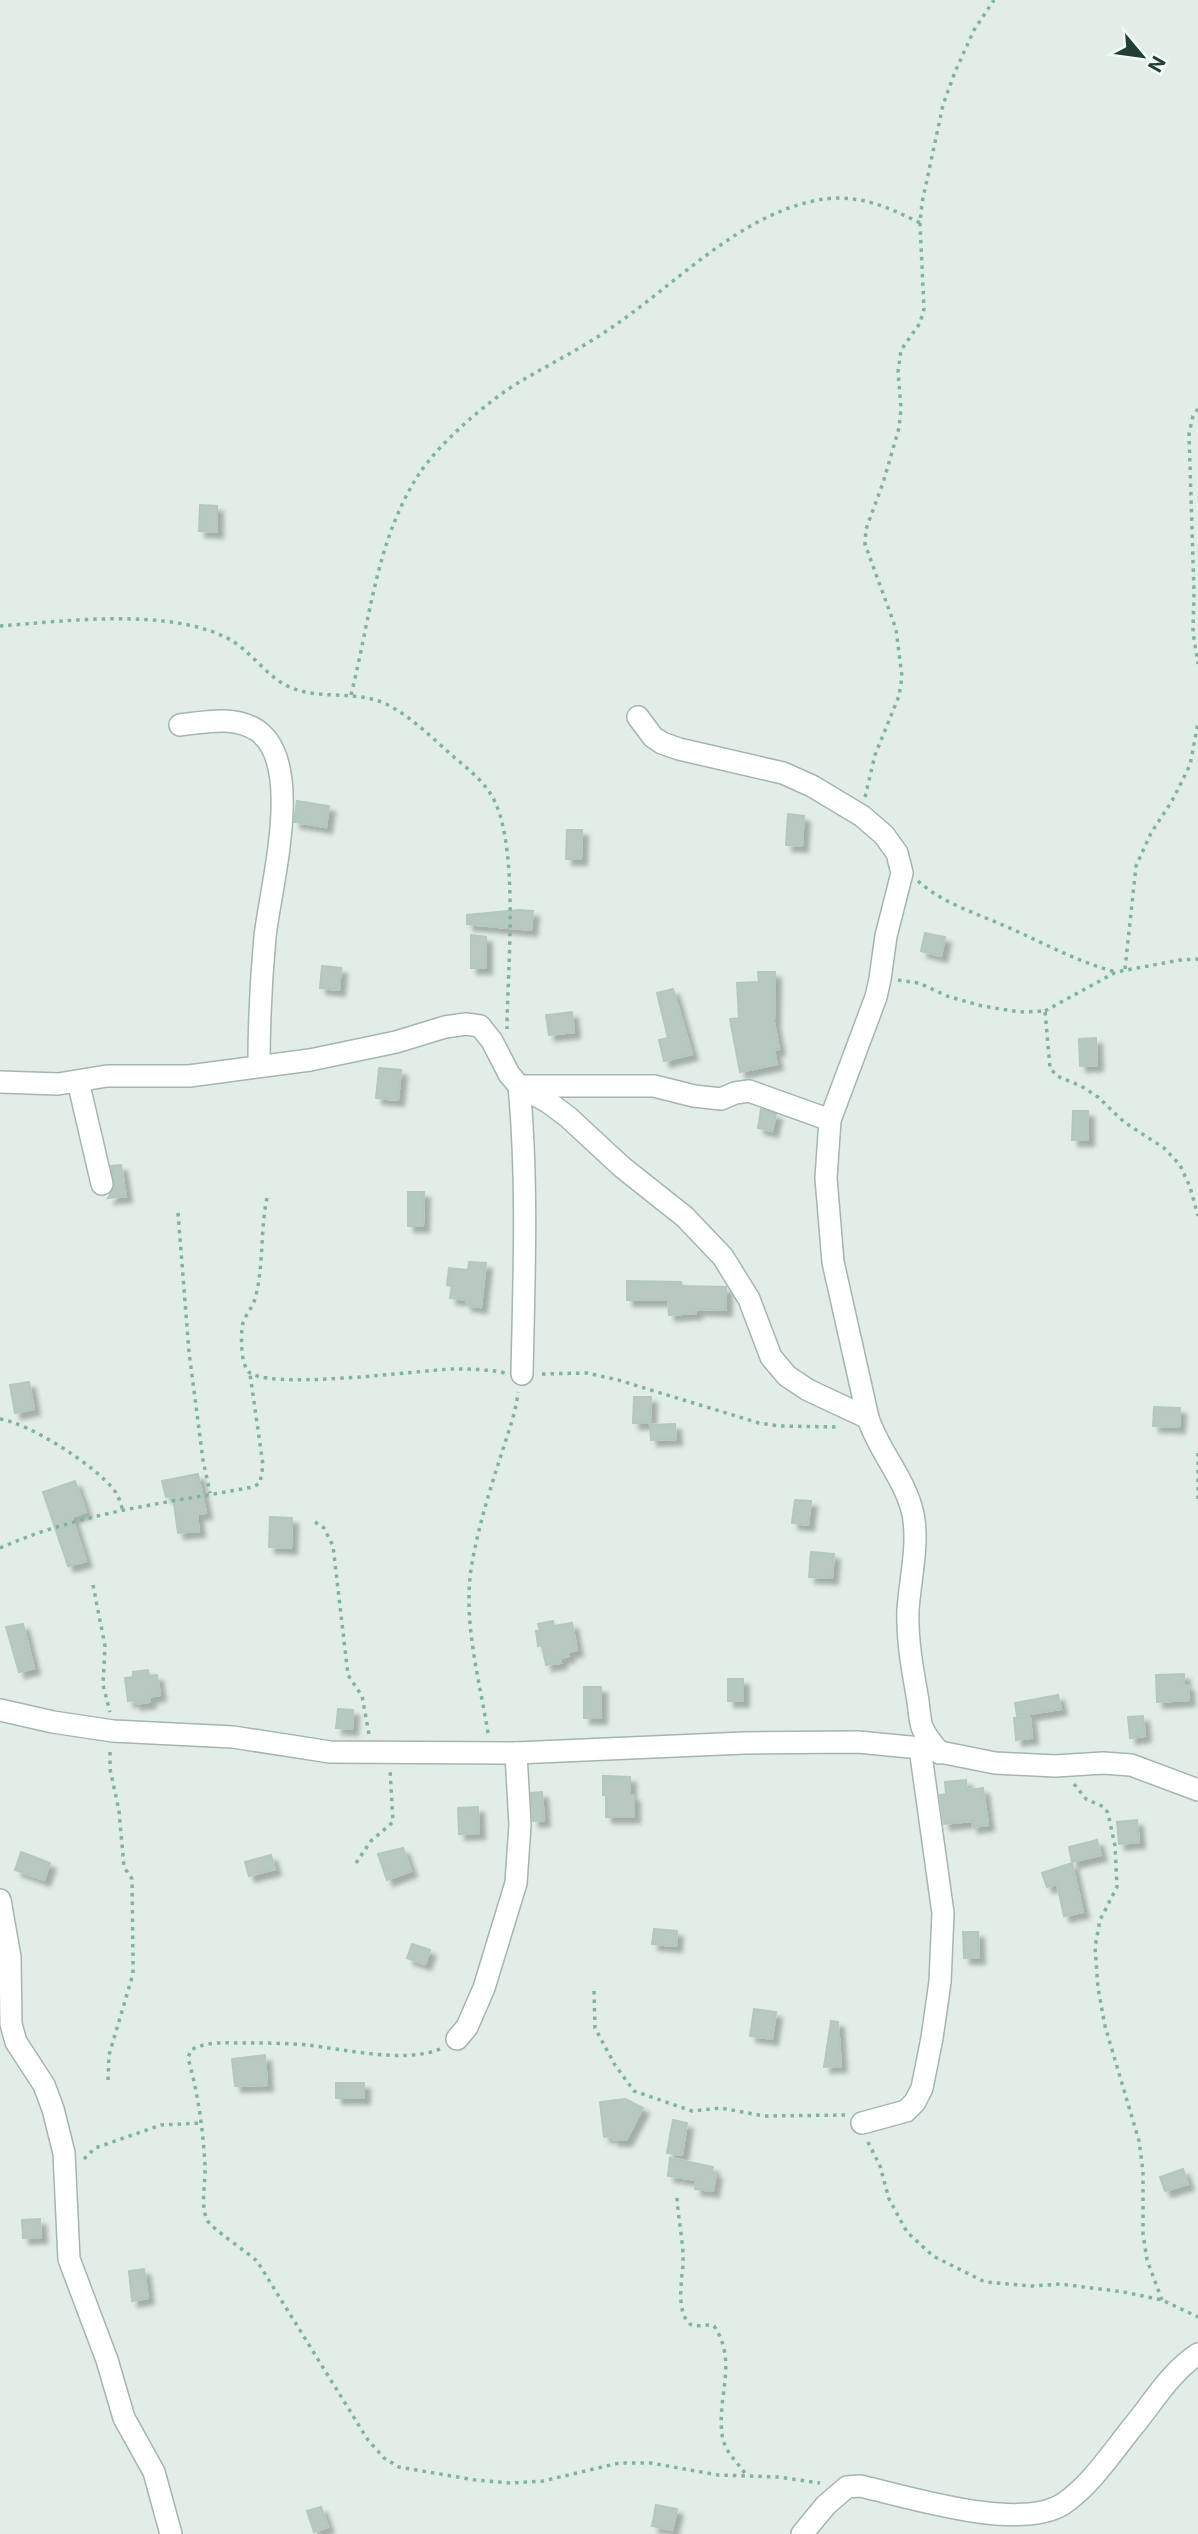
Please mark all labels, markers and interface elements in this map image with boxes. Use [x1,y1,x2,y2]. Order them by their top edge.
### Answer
north arrow [1107,21,1177,91]
text: N [1143,52,1170,76]

